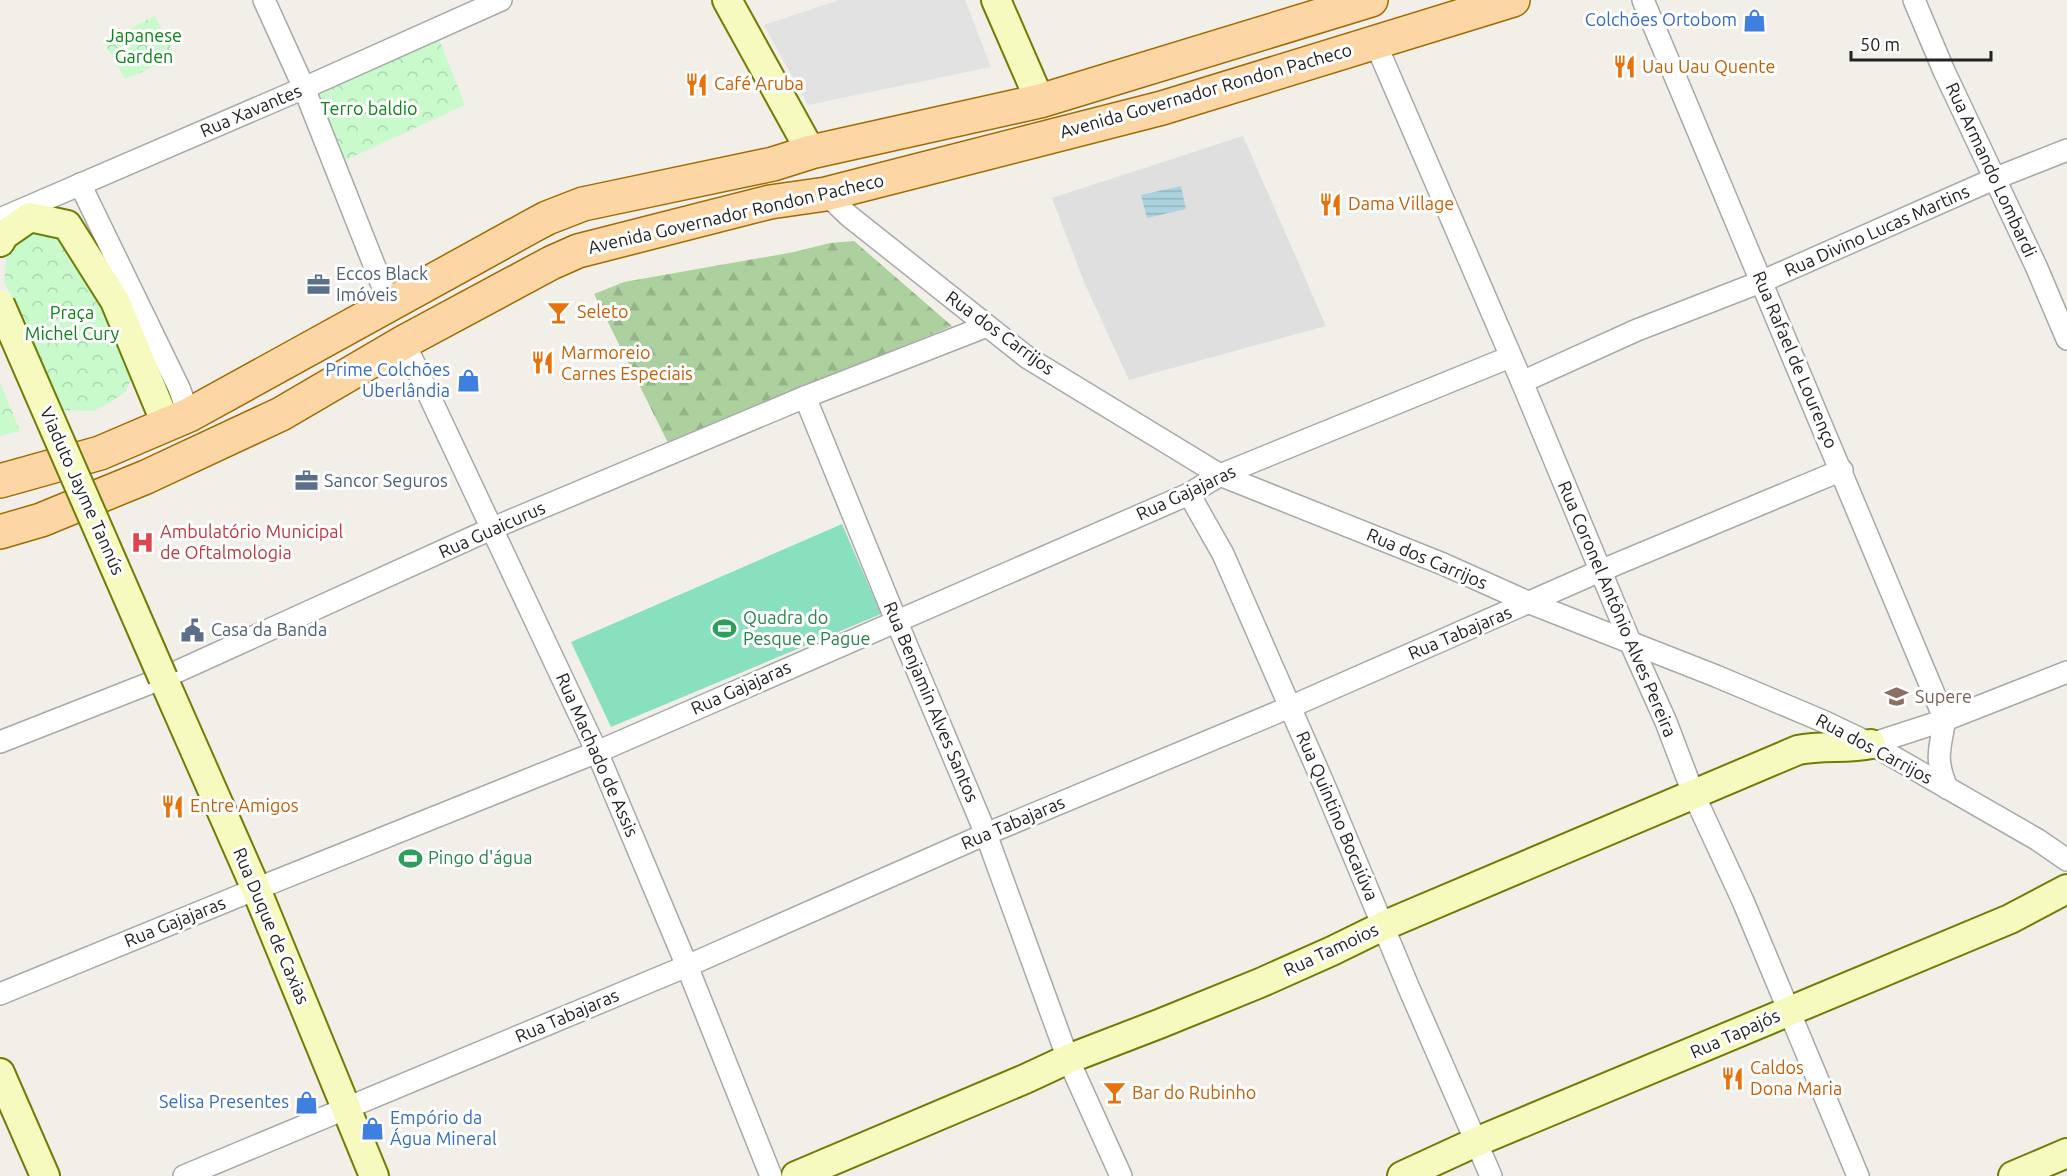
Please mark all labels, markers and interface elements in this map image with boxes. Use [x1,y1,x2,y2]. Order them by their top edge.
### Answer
shop icon: Colchões Ortobom [1742,7,1768,33]
place label: Colchões Ortobom [1585,9,1737,29]
scale bar [1851,24,1990,62]
park label: Japanese Garden [106,25,182,66]
text: 50 m [1860,34,1900,54]
street label: Avenida Governador Rondon Pacheco [1057,39,1354,141]
restaurant icon: Uau Uau Quente [1611,54,1637,80]
place label: Uau Uau Quente [1642,56,1775,77]
restaurant icon: Café Aruba [683,71,709,97]
place label: Café Aruba [714,73,804,93]
street label: Rua Armando Lombardi [1943,79,2041,260]
street label: Rua Xavantes [197,80,304,140]
park label: Terro baldio [320,98,418,118]
street label: Avenida Governador Rondon Pacheco [586,169,886,257]
street label: Rua Divino Lucas Martins [1781,180,1972,280]
restaurant icon: Dama Village [1317,191,1343,217]
place label: Dama Village [1348,193,1454,213]
place label: Eccos Black Imóveis [336,263,428,304]
street label: Rua Rafael de Lourenço [1749,268,1842,451]
office icon: Eccos Black Imóveis [305,271,331,297]
street label: Rua dos Carrijos [943,286,1059,378]
bar icon: Seleto [546,299,572,325]
place label: Seleto [577,301,629,321]
park label: Praça Michel Cury [25,302,120,343]
place label: Marmoreio Carnes Especiais [561,342,693,383]
restaurant icon: Marmoreio Carnes Especiais [530,350,556,376]
place label: Prime Colchões Uberlândia [325,359,450,400]
shop icon: Prime Colchões Uberlândia [455,367,481,393]
street label: Viaduto Jayme Tannús [37,404,129,578]
street label: Rua Gajajaras [1133,460,1239,524]
office icon: Sancor Seguros [293,468,319,494]
place label: Sancor Seguros [324,470,448,490]
street label: Rua Coronel Antônio Alves Pereira [1555,478,1681,740]
street label: Rua Guaicurus [435,497,548,561]
place label: Ambulatório Municipal de Oftalmologia [160,521,344,562]
street label: Rua dos Carrijos [1364,524,1491,593]
hospital icon: Ambulatório Municipal de Oftalmologia [129,529,155,555]
street label: Rua Benjamin Alves Santos [881,598,983,805]
street label: Rua Tabajaras [1405,601,1515,663]
place label: Quadra do Pesque e Pague [743,607,871,648]
sports icon: Quadra do Pesque e Pague [712,615,738,641]
public building icon: Casa da Banda [180,617,206,643]
place label: Casa da Banda [211,619,327,639]
street label: Rua Gajajaras [688,656,794,718]
street label: Rua Machado de Assis [553,670,643,840]
school or university icon: Supere [1884,684,1910,710]
place label: Supere [1915,686,1972,706]
street label: Rua dos Carrijos [1813,709,1936,787]
street label: Rua Quintino Bocaiúva [1292,728,1383,904]
street label: Rua Tabajaras [958,791,1068,853]
restaurant icon: Entre Amigos [159,793,185,819]
place label: Entre Amigos [190,795,299,815]
street label: Rua Duque de Caxias [230,844,314,1007]
sports icon: Pingo d'água [397,845,423,871]
place label: Pingo d'água [428,847,532,867]
street label: Rua Gajajaras [121,892,228,950]
street label: Rua Tamoios [1280,918,1381,980]
street label: Rua Tabajaras [512,984,622,1046]
street label: Rua Tapajós [1687,1004,1783,1062]
place label: Caldos Dona Maria [1750,1057,1842,1098]
restaurant icon: Caldos Dona Maria [1719,1065,1745,1091]
bar icon: Bar do Rubinho [1101,1080,1127,1106]
place label: Bar do Rubinho [1132,1082,1256,1102]
shop icon: Selisa Presentes [294,1089,320,1115]
place label: Selisa Presentes [159,1091,289,1111]
place label: Empório da Água Mineral [390,1107,497,1148]
shop icon: Empório da Água Mineral [359,1115,385,1141]

